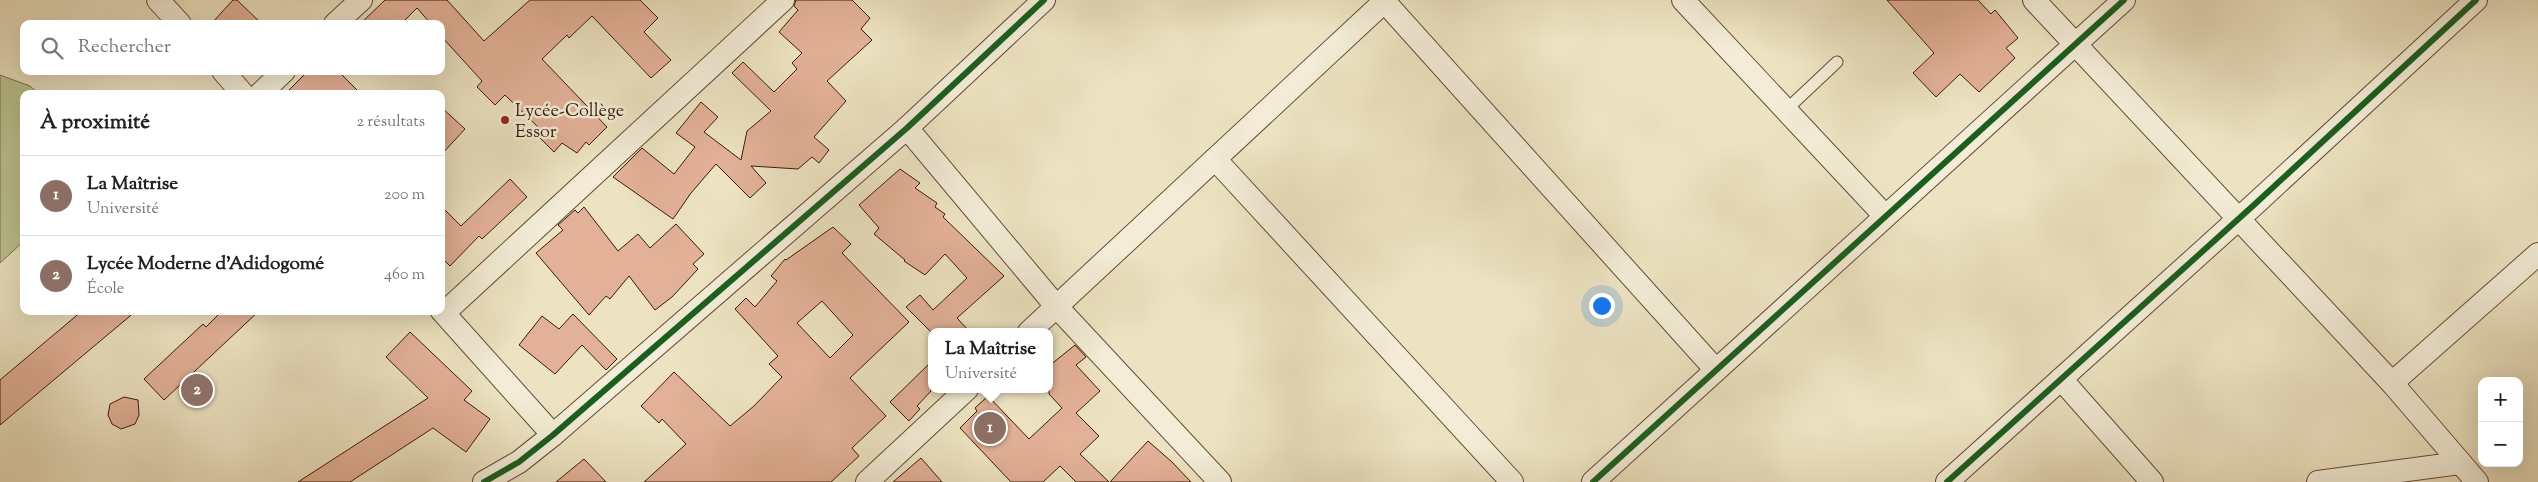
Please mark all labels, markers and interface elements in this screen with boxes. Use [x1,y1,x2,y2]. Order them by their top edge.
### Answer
search box [20,20,445,75]
icon: search [38,34,66,62]
text: Rechercher [78,34,171,61]
place label: Lycée-Collège Essor [515,99,624,146]
text: À proximité [40,108,150,138]
text: 2 résultats [356,111,425,134]
marker: Lycée-Collège Essor [499,114,511,126]
text: La Maîtrise [87,171,178,198]
text: 1 [53,184,59,207]
text: 200 m [384,184,425,207]
text: Université [87,198,159,221]
text: Lycée Moderne d'Adidogomé [87,251,324,278]
text: 2 [52,264,60,287]
text: 460 m [384,264,425,287]
text: École [87,278,124,301]
your location [1589,293,1615,319]
popup [928,328,1053,393]
text: La Maîtrise [945,336,1036,363]
text: Université [945,363,1017,386]
pin: 2 [181,371,213,409]
map controls [2478,377,2523,467]
button: + [2478,377,2523,422]
pin: 1 [974,409,1006,447]
button: − [2478,422,2523,467]

